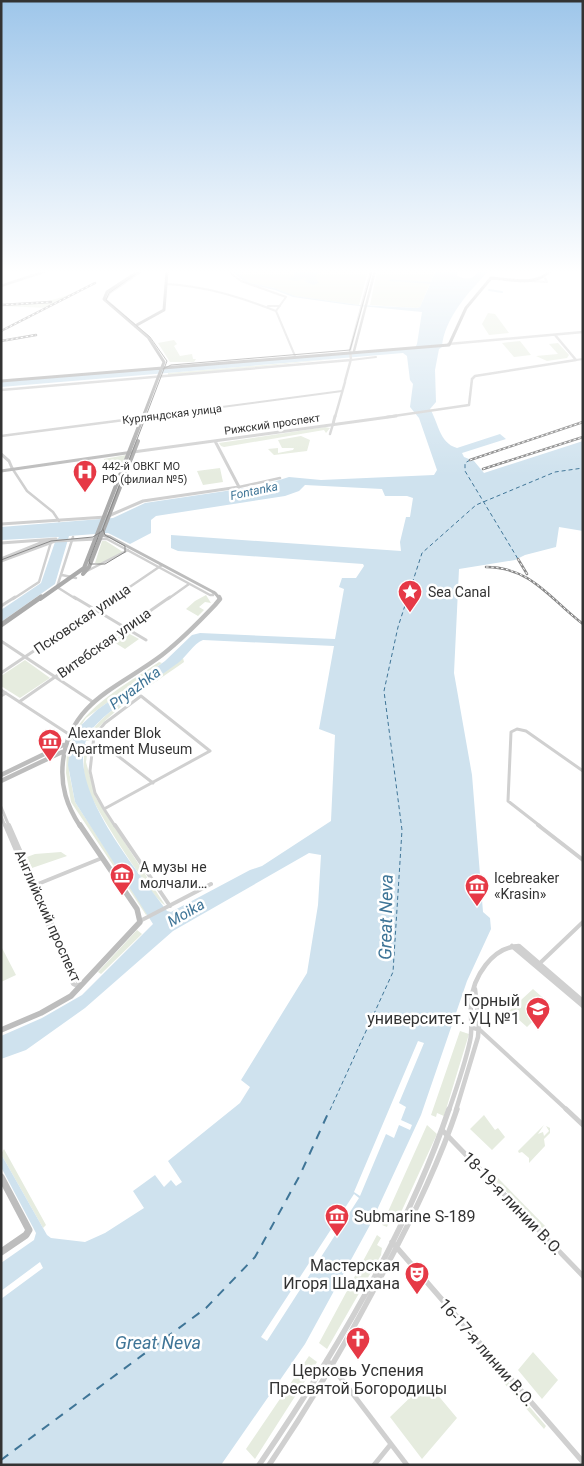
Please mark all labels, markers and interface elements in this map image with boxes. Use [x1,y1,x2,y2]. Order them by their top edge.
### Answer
street label: Курляндская улица [122,402,223,427]
street label: Рижский проспект [223,411,322,438]
hospital icon: 442-й ОВКГ МО РФ (филиал №5) [72,459,98,493]
place label: 442-й ОВКГ МО РФ (филиал №5) [102,460,188,486]
water label: Fontanka [229,479,279,503]
place icon: Sea Canal [397,579,423,613]
street label: Псковская улица [31,581,133,657]
place label: Sea Canal [428,584,490,600]
street label: Витебская улица [54,605,154,681]
water label: Pryazhka [106,663,164,713]
place label: Alexander Blok Apartment Museum [68,725,192,757]
museum icon: Alexander Blok Apartment Museum [37,728,63,762]
street label: Английский проспект [12,848,84,985]
place label: А музы не молчали… [140,859,207,891]
museum icon: А музы не молчали… [109,862,135,896]
place label: Icebreaker «Krasin» [494,870,559,902]
museum icon: Icebreaker «Krasin» [464,873,490,907]
water label: Great Neva [374,874,397,960]
water label: Moika [164,895,208,931]
place label: Горный университет. УЦ №1 [367,991,520,1028]
school or university icon: Горный университет. УЦ №1 [525,996,551,1030]
street label: 18-19-я линии В.О. [458,1148,567,1259]
museum icon: Submarine S-189 [324,1203,350,1237]
place label: Submarine S-189 [354,1207,476,1226]
place label: Мастерская Игоря Шадхана [283,1256,400,1293]
theatre icon: Мастерская Игоря Шадхана [404,1261,430,1295]
street label: 16-17-я линии В.О. [435,1295,539,1410]
church icon: Церковь Успения Пресвятой Богородицы [345,1326,371,1360]
water label: Great Neva [115,1332,201,1353]
place label: Церковь Успения Пресвятой Богородицы [269,1361,447,1398]

